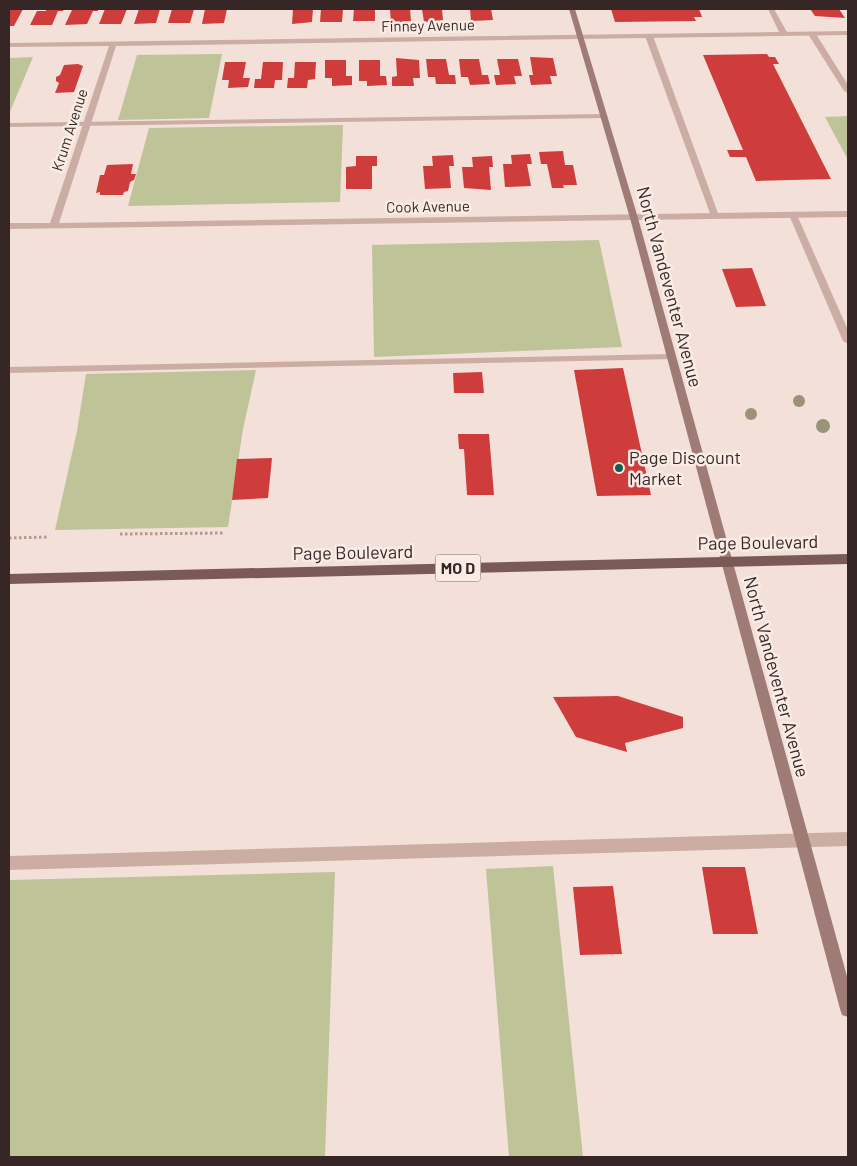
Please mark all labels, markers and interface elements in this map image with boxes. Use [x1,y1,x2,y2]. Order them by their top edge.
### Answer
street label: Finney Avenue [381,15,475,35]
street label: Krum Avenue [47,86,91,173]
street label: North Vandeventer Avenue [633,184,707,390]
street label: Cook Avenue [386,196,470,216]
place label: Page Discount Market [629,446,741,489]
marker: Page Discount Market [613,462,625,474]
street label: Page Boulevard [697,530,819,554]
street label: Page Boulevard [292,540,414,564]
road number: MO D [436,554,480,582]
street label: North Vandeventer Avenue [740,574,814,780]

